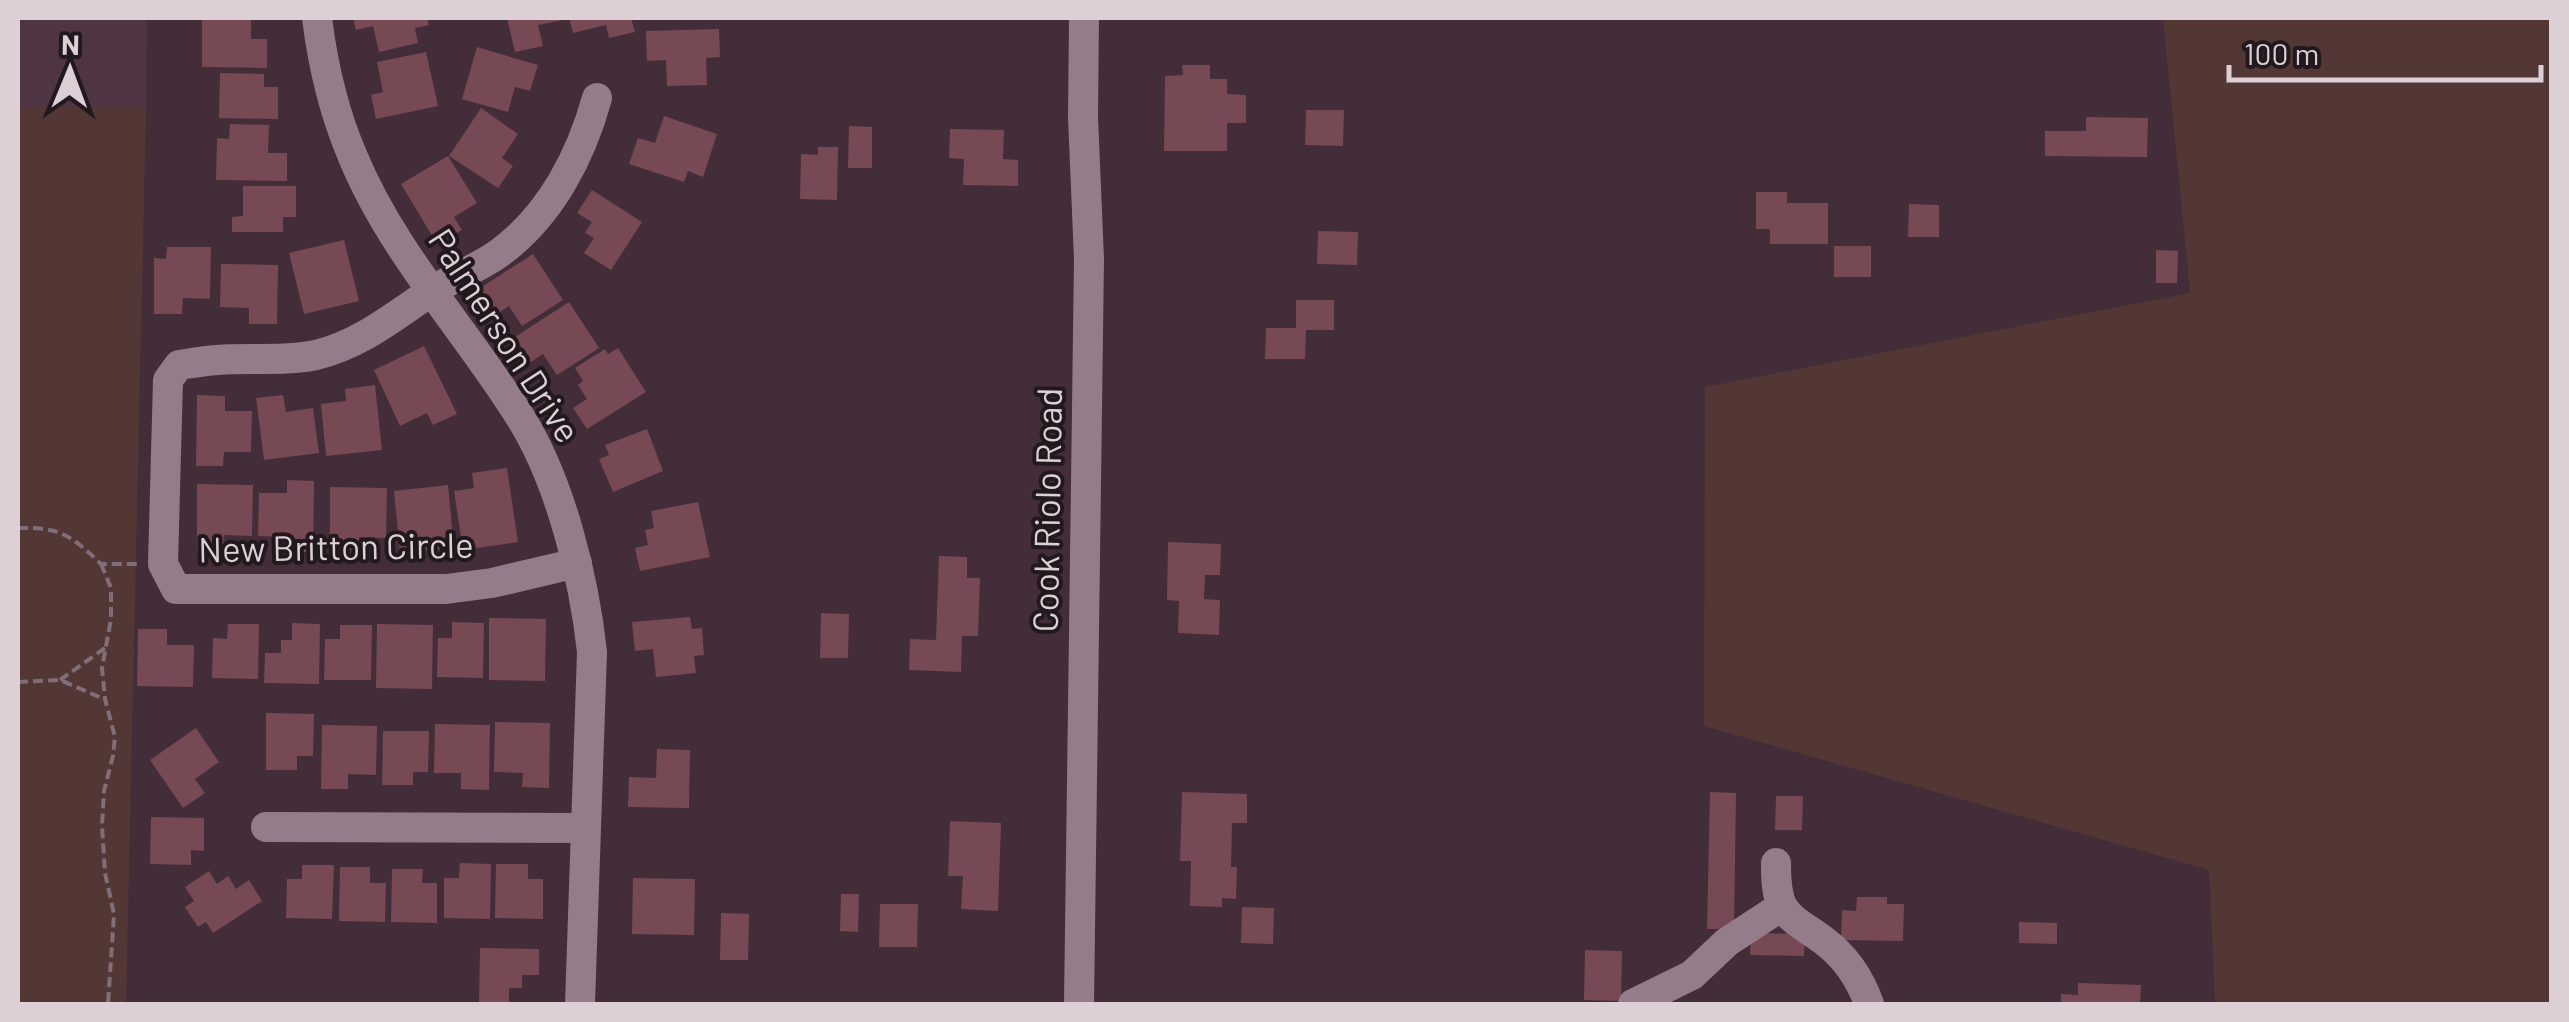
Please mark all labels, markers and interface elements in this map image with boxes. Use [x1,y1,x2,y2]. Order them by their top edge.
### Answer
north arrow [20,20,120,120]
scale bar [2229,20,2542,82]
text: N [61,27,80,61]
text: 100 m [2244,35,2319,71]
street label: Palmerson Drive [421,220,590,450]
street label: Cook Riolo Road [1023,387,1069,633]
street label: New Britton Circle [198,523,474,569]

